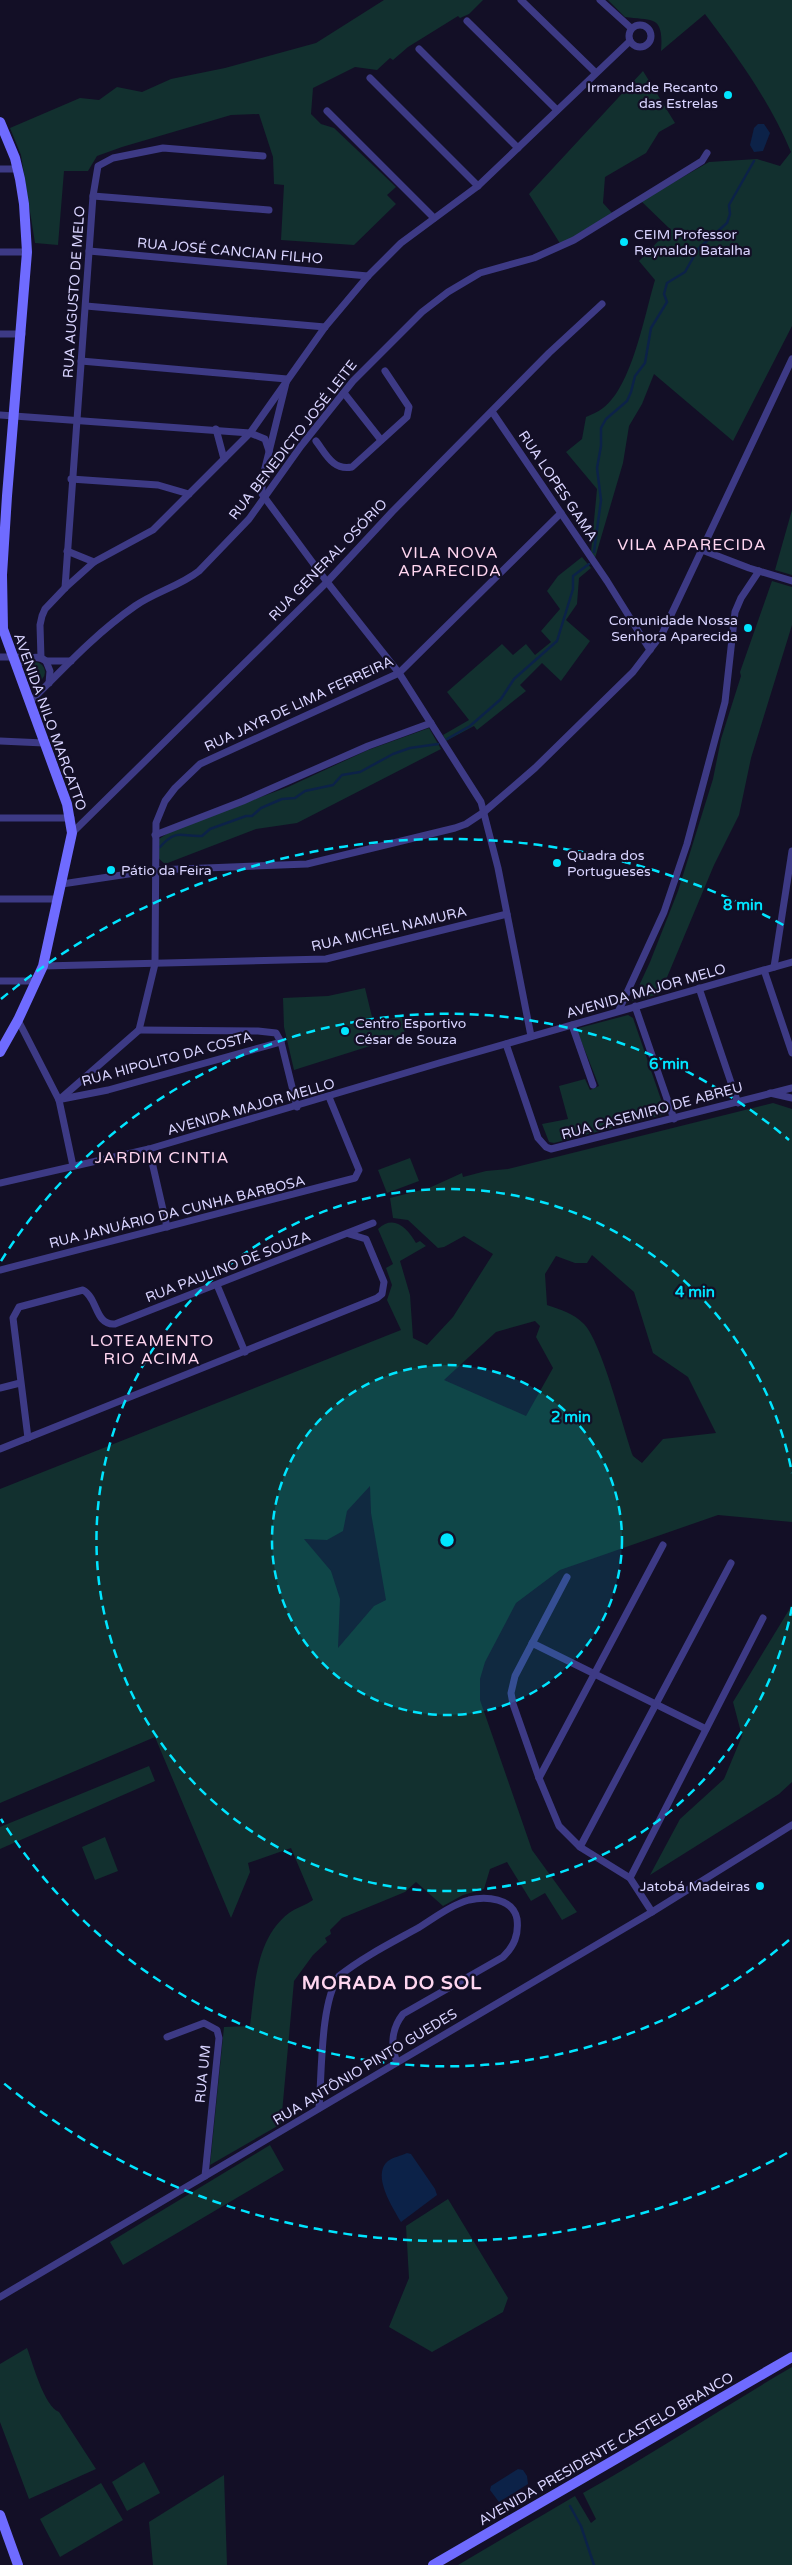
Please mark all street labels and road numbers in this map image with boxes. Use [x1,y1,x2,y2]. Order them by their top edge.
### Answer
street label: RUA AUGUSTO DE MELO [59,205,89,379]
street label: RUA JOSÉ CANCIAN FILHO [136,234,324,268]
street label: RUA BENEDICTO JOSÉ LEITE [225,357,361,523]
street label: RUA LOPES GAMA [515,428,601,544]
street label: RUA GENERAL OSÓRIO [265,496,391,624]
street label: AVENIDA NILO MARCATTO [10,631,90,813]
street label: RUA JAYR DE LIMA FERREIRA [202,653,396,755]
street label: RUA MICHEL NAMURA [310,903,468,955]
street label: AVENIDA MAJOR MELO [564,960,728,1022]
street label: RUA HIPOLITO DA COSTA [80,1028,254,1090]
street label: AVENIDA MAJOR MELLO [165,1075,337,1139]
street label: RUA CASEMIRO DE ABREU [559,1079,745,1143]
street label: RUA JANUÁRIO DA CUNHA BARBOSA [47,1172,307,1252]
street label: RUA PAULINO DE SOUZA [143,1228,313,1306]
street label: RUA ANTÔNIO PINTO GUEDES [270,2005,461,2129]
street label: RUA UM [191,2044,215,2104]
street label: AVENIDA PRESIDENTE CASTELO BRANCO [475,2369,737,2529]

